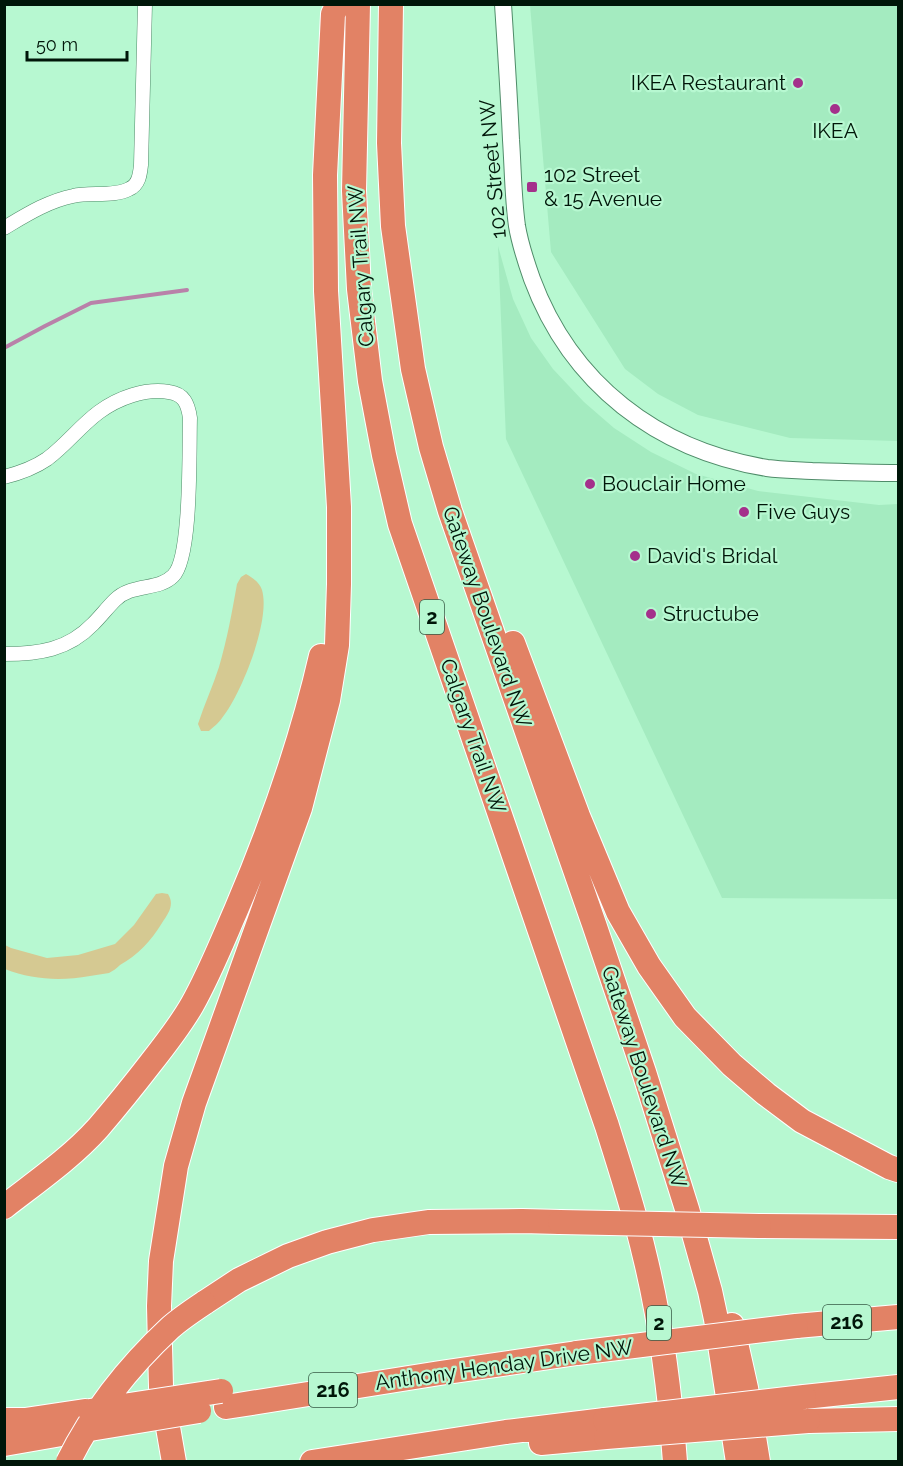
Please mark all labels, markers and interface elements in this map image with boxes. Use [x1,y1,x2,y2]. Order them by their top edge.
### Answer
scale bar [27,24,128,62]
text: 50 m [36,34,78,55]
place label: IKEA Restaurant [631,70,786,95]
marker: IKEA Restaurant [791,76,805,90]
street label: 102 Street NW [474,98,511,240]
marker: IKEA [828,102,842,116]
place label: IKEA [812,118,858,143]
place label: 102 Street & 15 Avenue [544,162,662,211]
marker: 102 Street & 15 Avenue [525,180,539,194]
street label: Calgary Trail NW [342,184,379,348]
place label: Bouclair Home [602,471,746,496]
marker: Bouclair Home [583,477,597,491]
place label: Five Guys [756,499,850,524]
street label: Gateway Boulevard NW [438,503,537,731]
marker: Five Guys [737,505,751,519]
place label: David's Bridal [647,543,778,568]
marker: David's Bridal [628,549,642,563]
road number: 2 [420,600,444,634]
place label: Structube [663,601,759,626]
marker: Structube [644,607,658,621]
street label: Calgary Trail NW [435,655,512,816]
street label: Gateway Boulevard NW [597,963,692,1191]
road number: 216 [823,1305,871,1339]
road number: 2 [647,1306,671,1340]
street label: Anthony Henday Drive NW [373,1334,635,1395]
road number: 216 [309,1373,357,1407]

